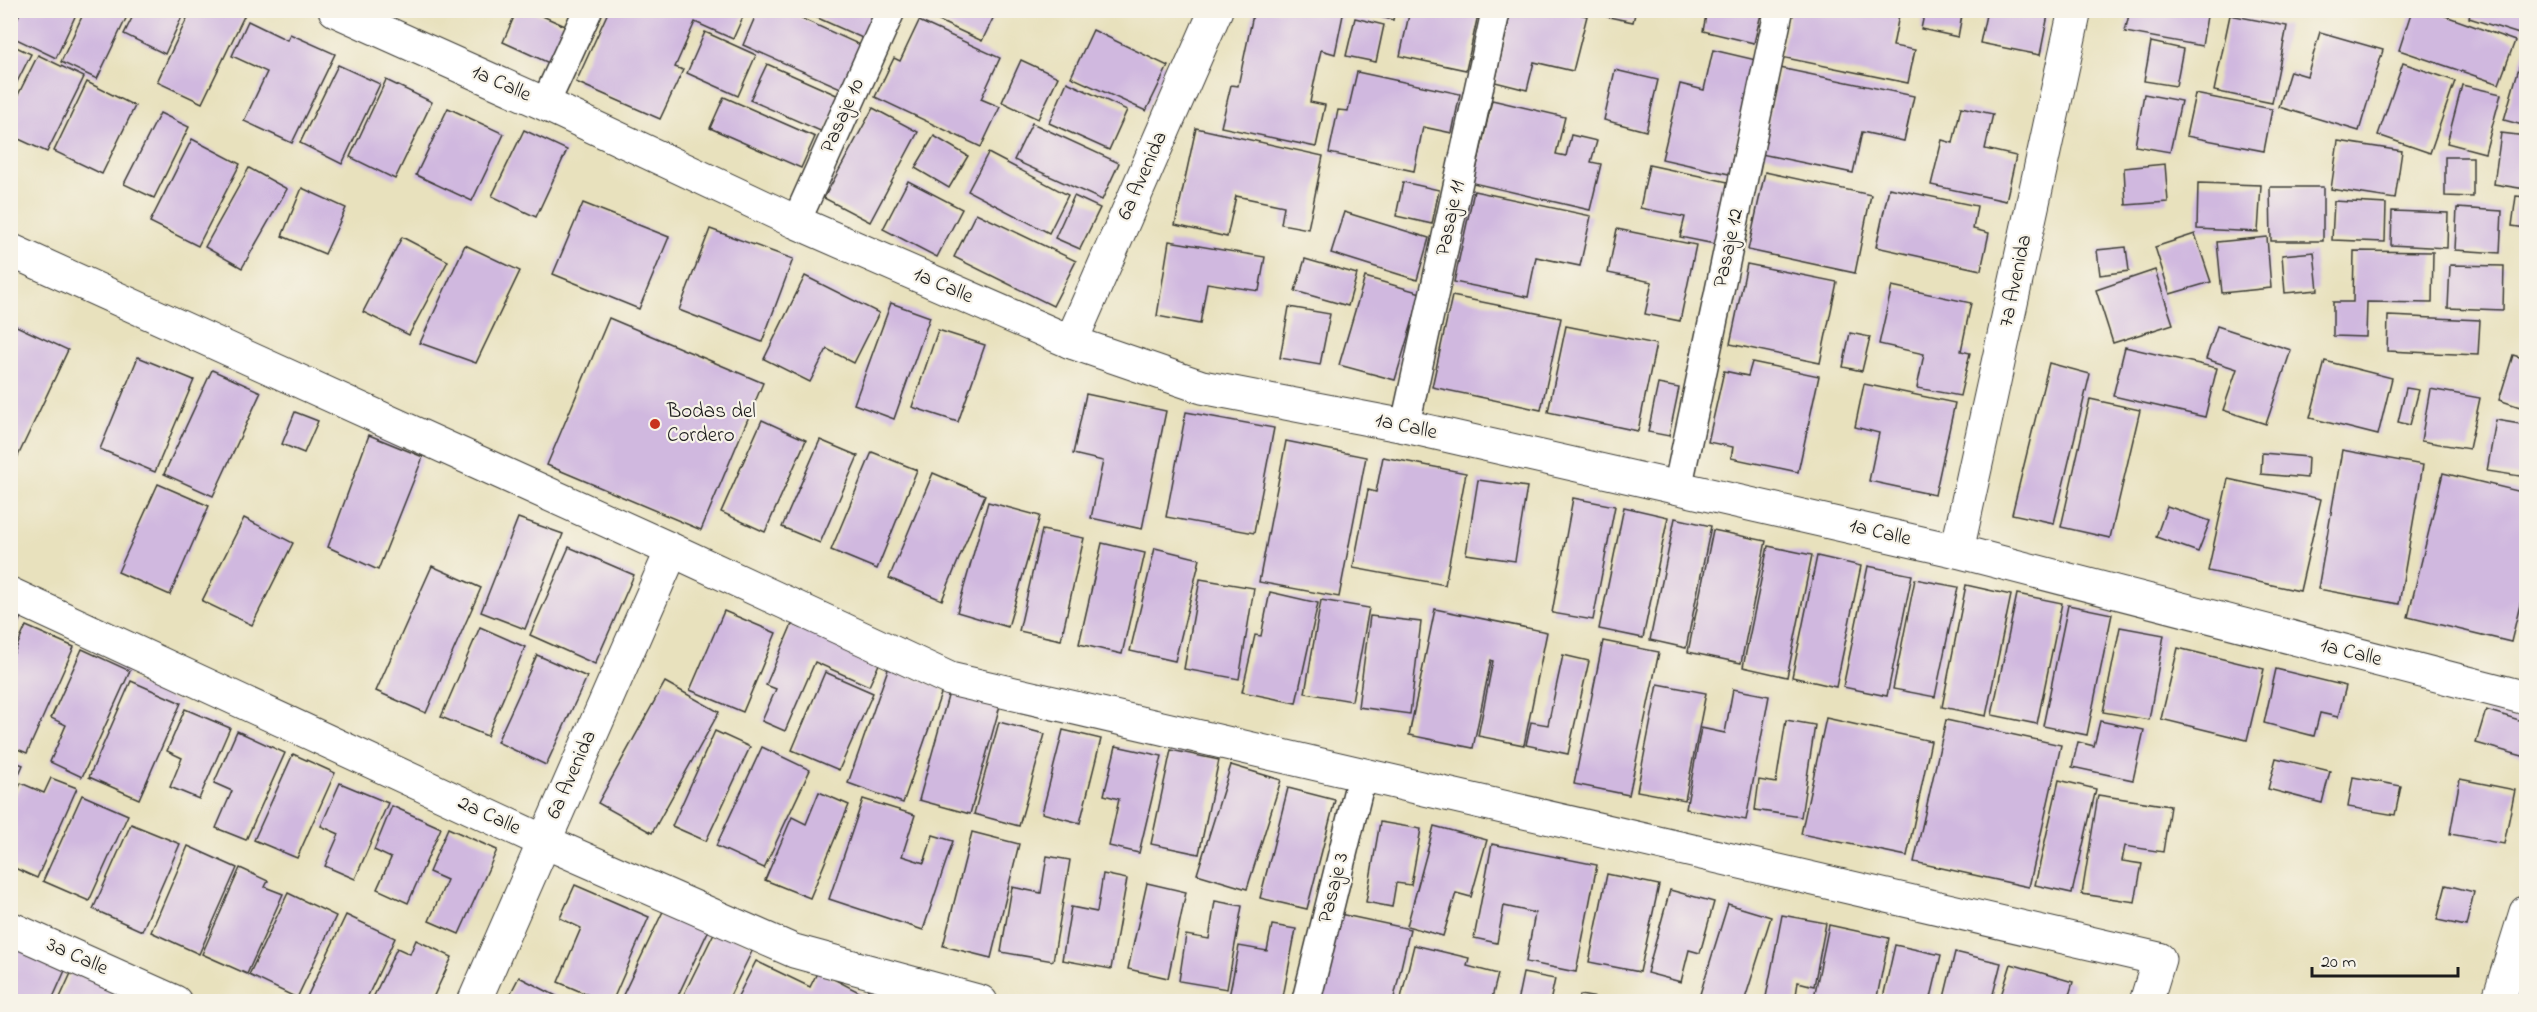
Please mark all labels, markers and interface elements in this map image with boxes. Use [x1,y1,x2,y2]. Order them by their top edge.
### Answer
street label: 1a Calle [466,58,536,111]
street label: Pasaje 10 [813,74,873,158]
street label: 6a Avenida [1110,127,1176,225]
street label: Pasaje 11 [1428,177,1474,259]
street label: Pasaje 12 [1706,206,1752,290]
street label: 7a Avenida [1992,232,2040,330]
street label: 1a Calle [908,260,978,312]
place label: Bodas del Cordero [666,397,756,451]
street label: 1a Calle [1372,406,1440,448]
marker: Bodas del Cordero [648,417,662,431]
street label: 1a Calle [1846,511,1914,555]
street label: 1a Calle [2317,631,2386,675]
street label: 6a Avenida [539,726,605,824]
street label: 2a Calle [453,788,526,844]
street label: Pasaje 3 [1311,850,1357,926]
street label: 3a Calle [41,930,113,984]
scale bar [2312,940,2458,978]
text: 20 m [2321,950,2356,976]

